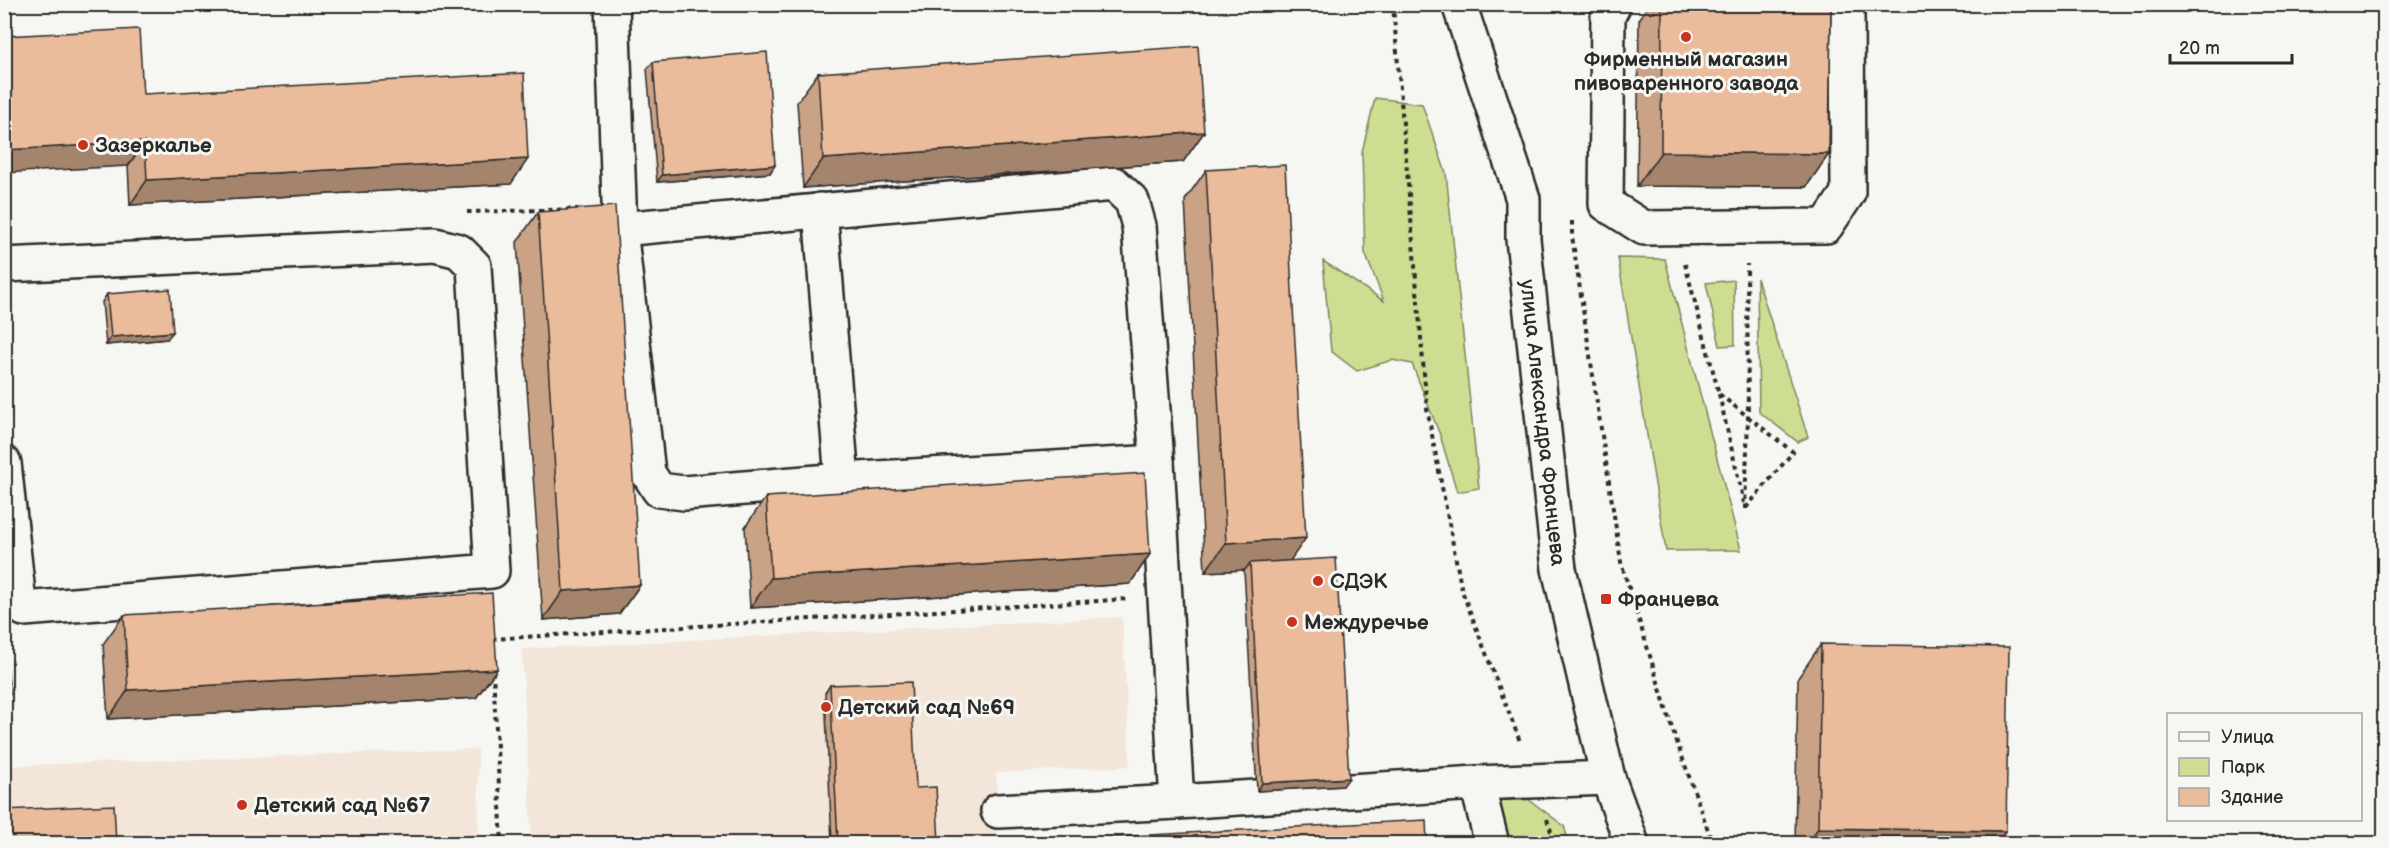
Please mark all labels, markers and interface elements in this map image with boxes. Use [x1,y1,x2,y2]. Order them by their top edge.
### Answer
scale bar [2170,27,2292,65]
marker: Фирменный магазин пивоваренного завода [1679,30,1693,44]
text: 20 m [2179,38,2220,59]
place label: Фирменный магазин пивоваренного завода [1574,47,1799,96]
place label: Зазеркалье [95,133,212,158]
marker: Зазеркалье [76,138,90,152]
street label: улица Александра Францева [1515,278,1571,568]
place label: СДЭК [1330,569,1388,594]
marker: СДЭК [1311,574,1325,588]
place label: Францева [1618,587,1720,612]
marker: Францева [1599,592,1613,606]
place label: Междуречье [1304,610,1429,635]
marker: Междуречье [1285,615,1299,629]
place label: Детский сад №69 [838,695,1015,720]
marker: Детский сад №69 [819,700,833,714]
legend [2167,713,2362,821]
text: Улица [2221,727,2275,748]
text: Парк [2221,757,2265,778]
text: Здание [2221,787,2283,808]
place label: Детский сад №67 [254,793,431,818]
marker: Детский сад №67 [235,798,249,812]

